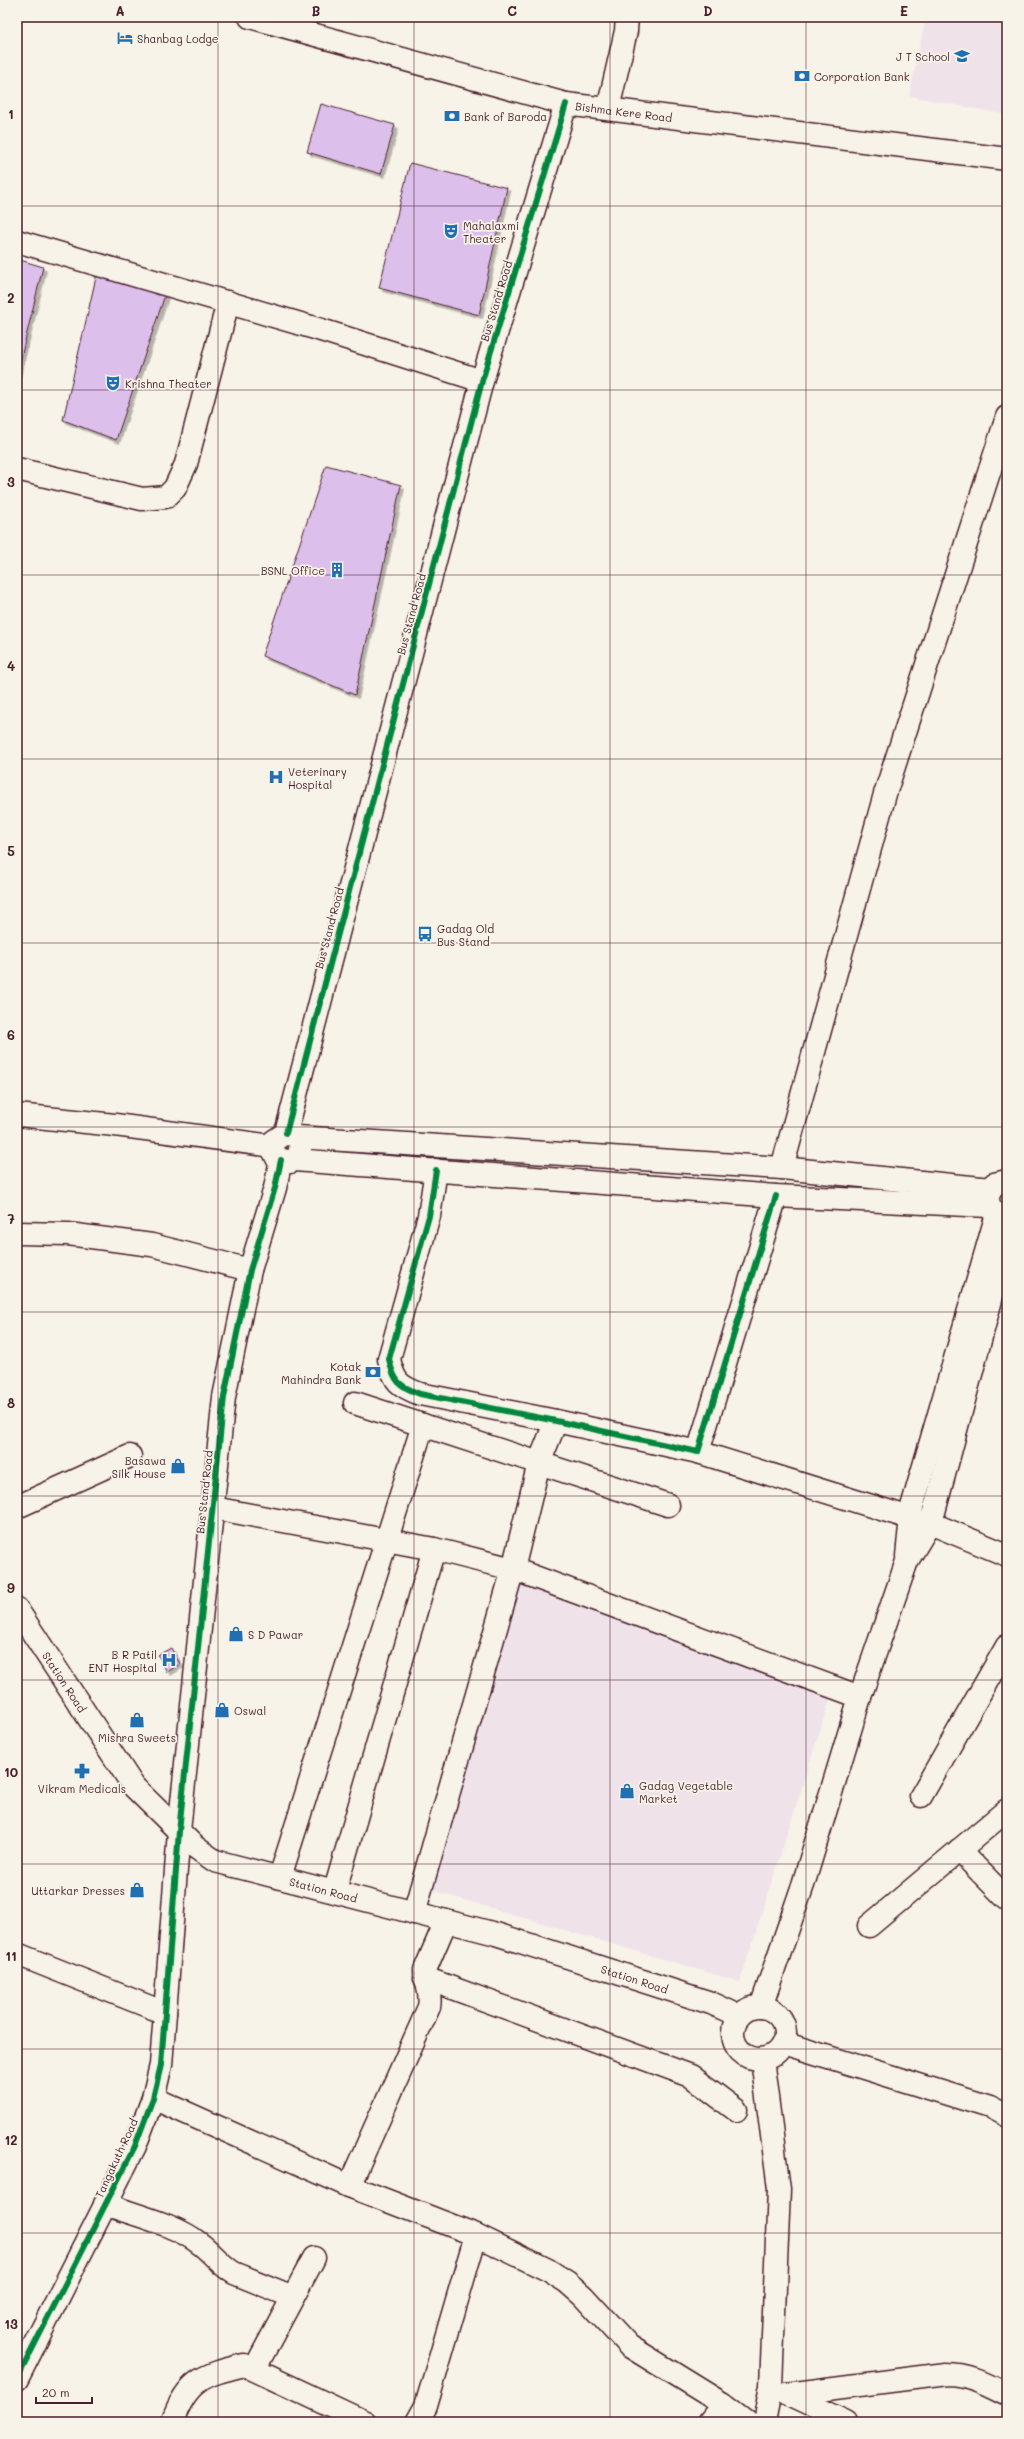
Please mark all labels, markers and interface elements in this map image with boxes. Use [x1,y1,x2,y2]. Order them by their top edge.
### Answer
text: A [115,2,125,19]
text: B [312,2,321,19]
text: C [507,2,517,19]
text: D [703,2,713,19]
text: E [900,2,908,19]
hotel icon: Shanbag Lodge [116,29,134,47]
place label: Shanbag Lodge [137,31,219,46]
school or university icon: J T School [953,47,971,65]
place label: J T School [896,49,950,64]
bank icon: Corporation Bank [793,67,811,85]
place label: Corporation Bank [814,69,910,84]
street label: Bishma Kere Road [574,98,673,125]
text: 1 [8,105,14,122]
bank icon: Bank of Baroda [443,107,461,125]
place label: Bank of Baroda [464,109,547,124]
place label: Mahalaxmi Theater [463,218,519,246]
theatre icon: Mahalaxmi Theater [442,222,460,240]
street label: Bus Stand Road [477,259,515,343]
text: 2 [7,289,15,306]
theatre icon: Krishna Theater [104,374,122,392]
place label: Krishna Theater [125,376,212,391]
text: 3 [7,473,15,490]
building icon: BSNL Office [328,561,346,579]
place label: BSNL Office [261,563,325,578]
street label: Bus Stand Road [393,572,429,656]
text: 4 [7,657,15,674]
place label: Veterinary Hospital [288,764,347,792]
hospital icon: Veterinary Hospital [267,768,285,786]
text: 5 [7,842,15,859]
street label: Bus Stand Road [311,886,347,970]
place label: Gadag Old Bus Stand [437,921,494,949]
bus stop icon: Gadag Old Bus Stand [416,925,434,943]
text: 6 [7,1026,15,1043]
text: 7 [7,1210,15,1227]
place label: Kotak Mahindra Bank [281,1359,361,1387]
bank icon: Kotak Mahindra Bank [364,1363,382,1381]
text: 8 [7,1394,15,1411]
street label: Bus Stand Road [192,1450,216,1534]
place label: Basawa Silk House [112,1453,166,1481]
shop icon: Basawa Silk House [169,1457,187,1475]
text: 9 [7,1579,15,1596]
shop icon: S D Pawar [227,1625,245,1643]
place label: S D Pawar [248,1627,303,1642]
place label: B R Patil ENT Hospital [89,1647,157,1675]
street label: Station Road [39,1648,90,1715]
hospital icon: B R Patil ENT Hospital [160,1651,178,1669]
shop icon: Oswal [213,1701,231,1719]
place label: Oswal [234,1703,266,1718]
shop icon: Mishra Sweets [128,1711,146,1729]
place label: Mishra Sweets [98,1730,176,1745]
pharmacy icon: Vikram Medicals [73,1762,91,1780]
text: 10 [4,1763,18,1780]
place label: Gadag Vegetable Market [639,1778,733,1806]
place label: Vikram Medicals [38,1781,126,1796]
shop icon: Gadag Vegetable Market [618,1782,636,1800]
street label: Station Road [288,1873,359,1905]
shop icon: Uttarkar Dresses [128,1881,146,1899]
place label: Uttarkar Dresses [31,1883,125,1898]
text: 11 [5,1947,17,1964]
street label: Station Road [599,1961,670,1996]
street label: Tangakuth Road [91,2116,141,2200]
text: 12 [4,2131,18,2148]
text: 13 [4,2315,18,2332]
scale bar [36,2379,92,2405]
text: 20 m [42,2384,70,2400]

